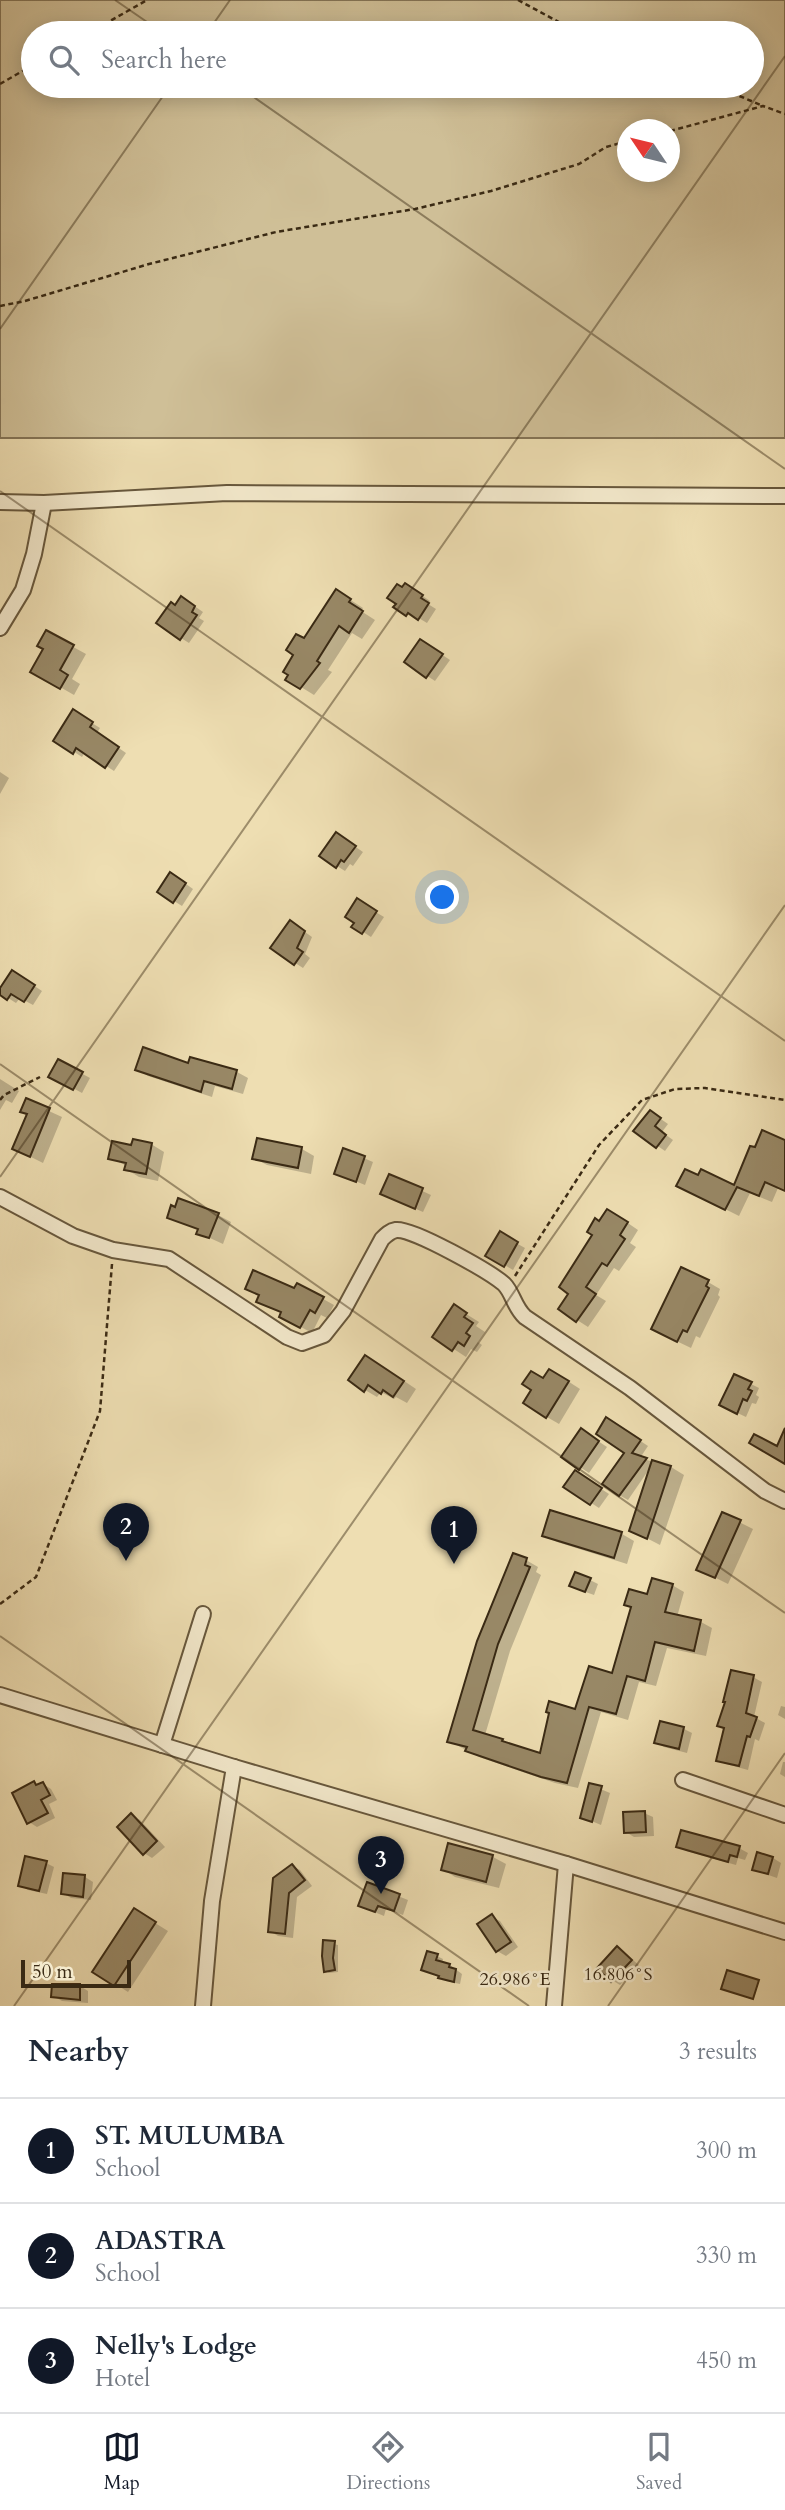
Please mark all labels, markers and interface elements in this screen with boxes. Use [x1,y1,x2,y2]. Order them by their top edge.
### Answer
search box [21,21,764,98]
icon: search [45,41,83,79]
text: Search here [101,42,227,77]
north arrow [617,119,680,182]
your location [425,880,459,914]
pin: 2 [103,1503,149,1561]
pin: 1 [431,1506,477,1564]
pin: 3 [358,1836,404,1894]
scale bar [21,1957,131,1989]
text: 50 m [32,1959,73,1985]
text: 16.806°S [584,1962,652,1987]
text: 26.986°E [480,1967,551,1992]
text: Nearby [28,2031,129,2072]
text: 3 results [679,2036,757,2067]
text: ST. MULUMBA [95,2118,285,2153]
text: 1 [45,2135,57,2166]
text: 300 m [696,2135,757,2166]
text: School [95,2153,160,2184]
text: ADASTRA [95,2223,225,2258]
text: 2 [45,2240,57,2271]
text: 330 m [696,2240,757,2271]
text: School [95,2258,160,2289]
text: Nelly's Lodge [95,2328,257,2363]
text: 3 [45,2345,57,2376]
text: 450 m [696,2345,757,2376]
text: Hotel [95,2363,150,2394]
tab: Map [103,2428,141,2496]
tab: Directions [347,2428,430,2496]
tab: Saved [636,2428,682,2496]

